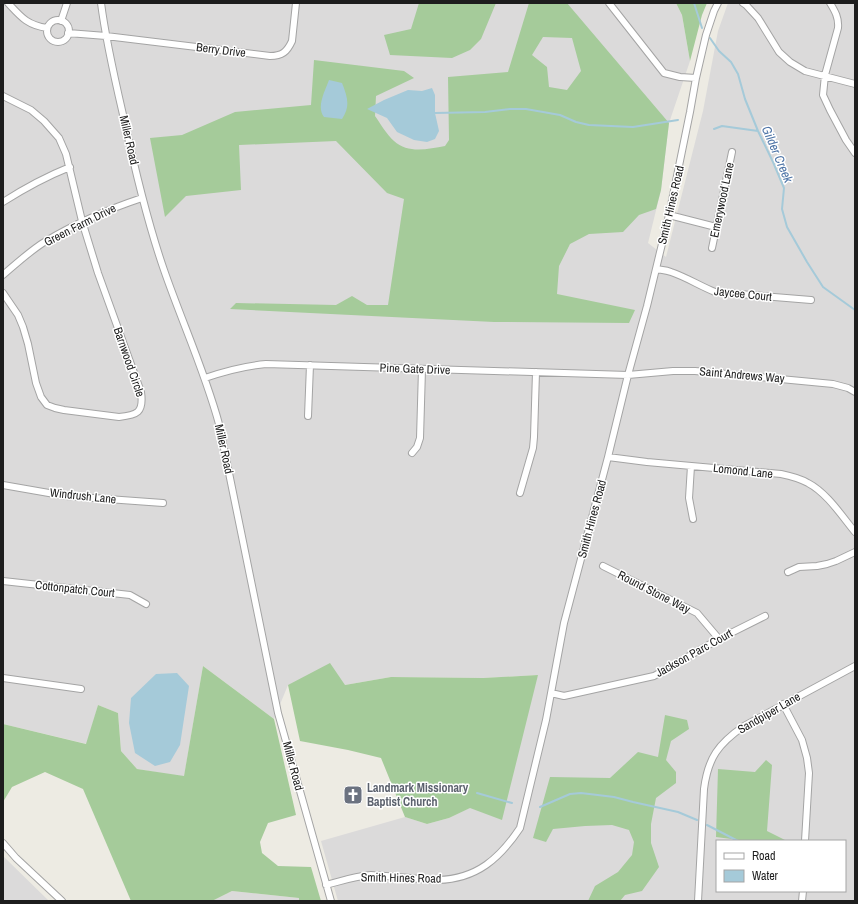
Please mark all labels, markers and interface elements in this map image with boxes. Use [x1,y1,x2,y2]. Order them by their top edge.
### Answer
street label: Berry Drive [195,39,247,61]
street label: Miller Road [116,114,142,166]
water label: Gilder Creek [758,123,797,186]
street label: Emerywood Lane [706,161,738,239]
street label: Smith Hines Road [654,164,688,246]
street label: Green Farm Drive [41,200,119,250]
street label: Jaycee Court [713,283,773,305]
street label: Barnwood Circle [110,325,148,399]
street label: Pine Gate Drive [379,360,451,378]
street label: Saint Andrews Way [699,363,785,387]
street label: Miller Road [211,423,237,475]
street label: Lomond Lane [712,460,774,482]
street label: Smith Hines Road [574,478,610,560]
street label: Windrush Lane [49,485,117,507]
street label: Round Stone Way [615,567,693,617]
street label: Cottonpatch Court [34,577,116,601]
street label: Jackson Parc Court [653,625,736,681]
street label: Sandpiper Lane [735,689,803,737]
street label: Miller Road [279,740,307,792]
place label: Landmark Missionary Baptist Church [367,780,469,810]
church icon: Landmark Missionary Baptist Church [342,784,364,806]
legend [716,840,846,892]
text: Road [752,848,776,864]
text: Water [752,868,779,884]
street label: Smith Hines Road [361,869,441,887]

